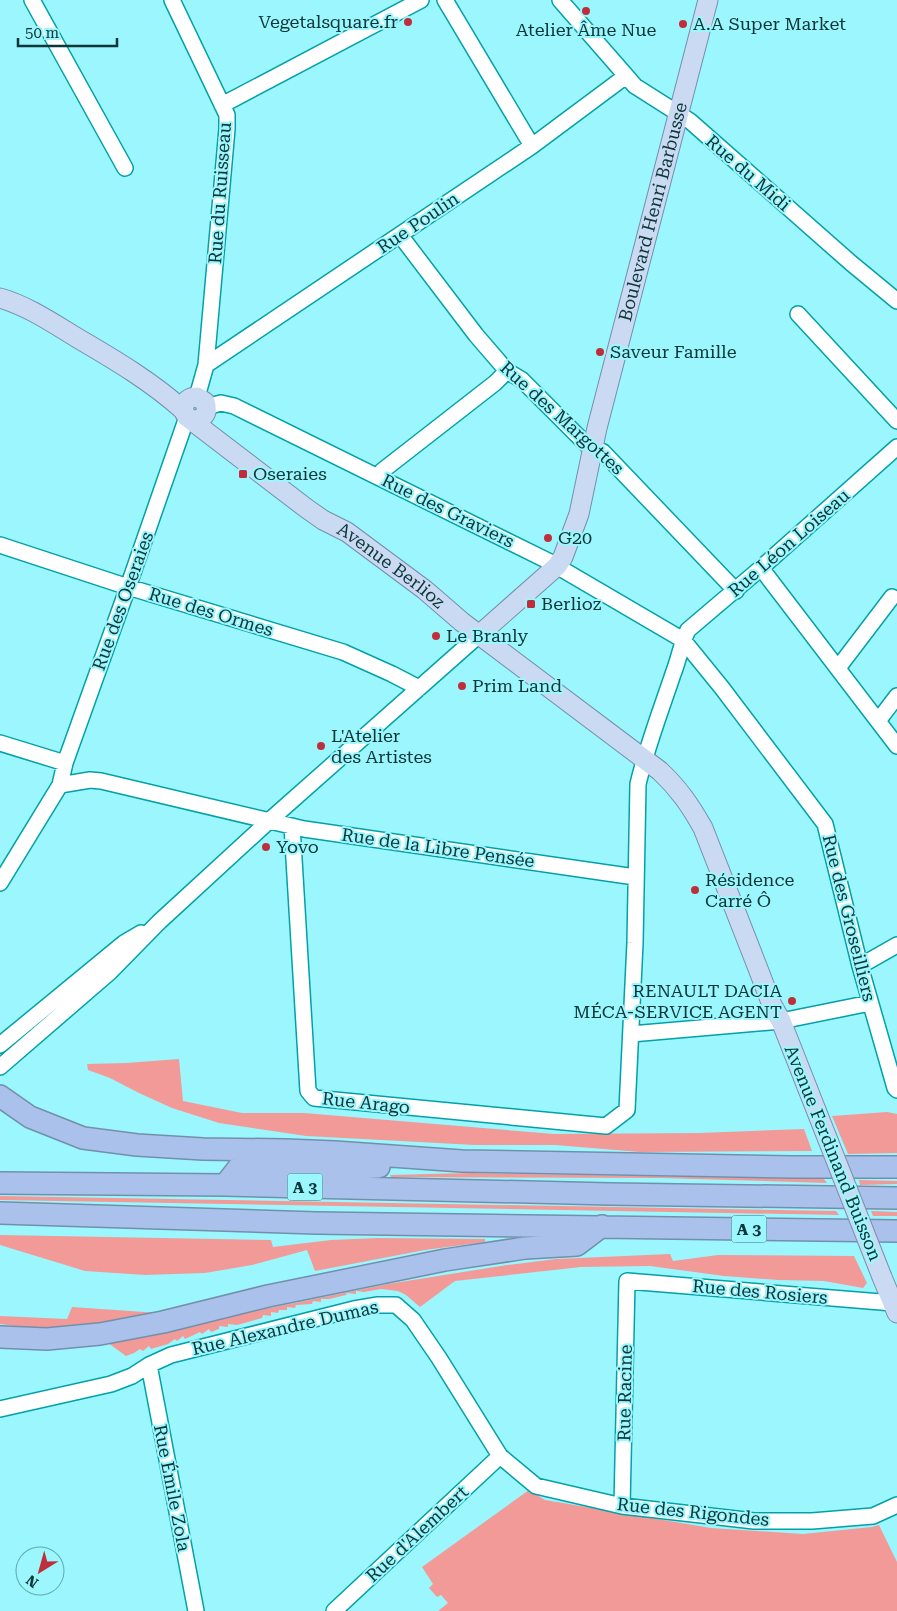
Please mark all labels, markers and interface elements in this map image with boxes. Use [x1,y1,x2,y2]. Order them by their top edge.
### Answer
marker: Atelier Âme Nue [580,5,592,17]
place label: Vegetalsquare.fr [258,11,398,32]
place label: A.A Super Market [693,13,846,34]
scale bar [18,15,116,47]
marker: Vegetalsquare.fr [402,16,414,28]
marker: A.A Super Market [677,18,689,30]
place label: Atelier Âme Nue [516,19,656,40]
text: 50 m [25,24,60,42]
street label: Boulevard Henri Barbusse [614,100,691,324]
street label: Rue du Ruisseau [204,121,235,265]
street label: Rue du Midi [702,130,795,215]
street label: Rue Poulin [373,187,463,258]
place label: Saveur Famille [610,341,737,362]
marker: Saveur Famille [594,346,606,358]
street label: Rue des Margottes [496,357,628,479]
place label: Oseraies [253,463,327,484]
marker: Oseraies [237,468,249,480]
street label: Rue des Graviers [378,469,518,552]
street label: Rue Léon Loiseau [724,484,853,601]
street label: Avenue Berlioz [334,518,450,613]
place label: G20 [558,527,592,548]
street label: Rue des Oseraies [88,529,157,673]
marker: G20 [542,532,554,544]
street label: Rue des Ormes [146,583,276,640]
place label: Berlioz [541,593,602,614]
marker: Berlioz [525,598,537,610]
place label: Le Branly [446,625,529,646]
marker: Le Branly [430,630,442,642]
place label: Prim Land [472,675,562,696]
marker: Prim Land [456,680,468,692]
place label: L'Atelier des Artistes [331,725,432,767]
marker: L'Atelier des Artistes [315,740,327,752]
street label: Rue de la Libre Pensée [340,824,536,871]
street label: Rue des Groseilliers [819,832,880,1004]
place label: Yovo [276,836,319,857]
marker: Yovo [260,841,272,853]
place label: Résidence Carré Ô [705,869,795,911]
marker: Résidence Carré Ô [689,884,701,896]
place label: RENAULT DACIA MÉCA-SERVICE AGENT [573,980,782,1022]
marker: RENAULT DACIA MÉCA-SERVICE AGENT [786,995,798,1007]
street label: Avenue Ferdinand Buisson [780,1042,887,1264]
street label: Rue Arago [321,1087,411,1118]
road number: A 3 [288,1174,322,1200]
road number: A 3 [732,1216,766,1242]
street label: Rue des Rosiers [692,1275,829,1308]
street label: Rue Alexandre Dumas [190,1296,380,1359]
street label: Rue Racine [613,1344,636,1442]
street label: Rue Émile Zola [150,1422,195,1554]
street label: Rue d'Alembert [361,1481,472,1586]
street label: Rue des Rigondes [616,1493,770,1530]
north arrow [15,1546,65,1596]
text: N [23,1572,41,1591]

